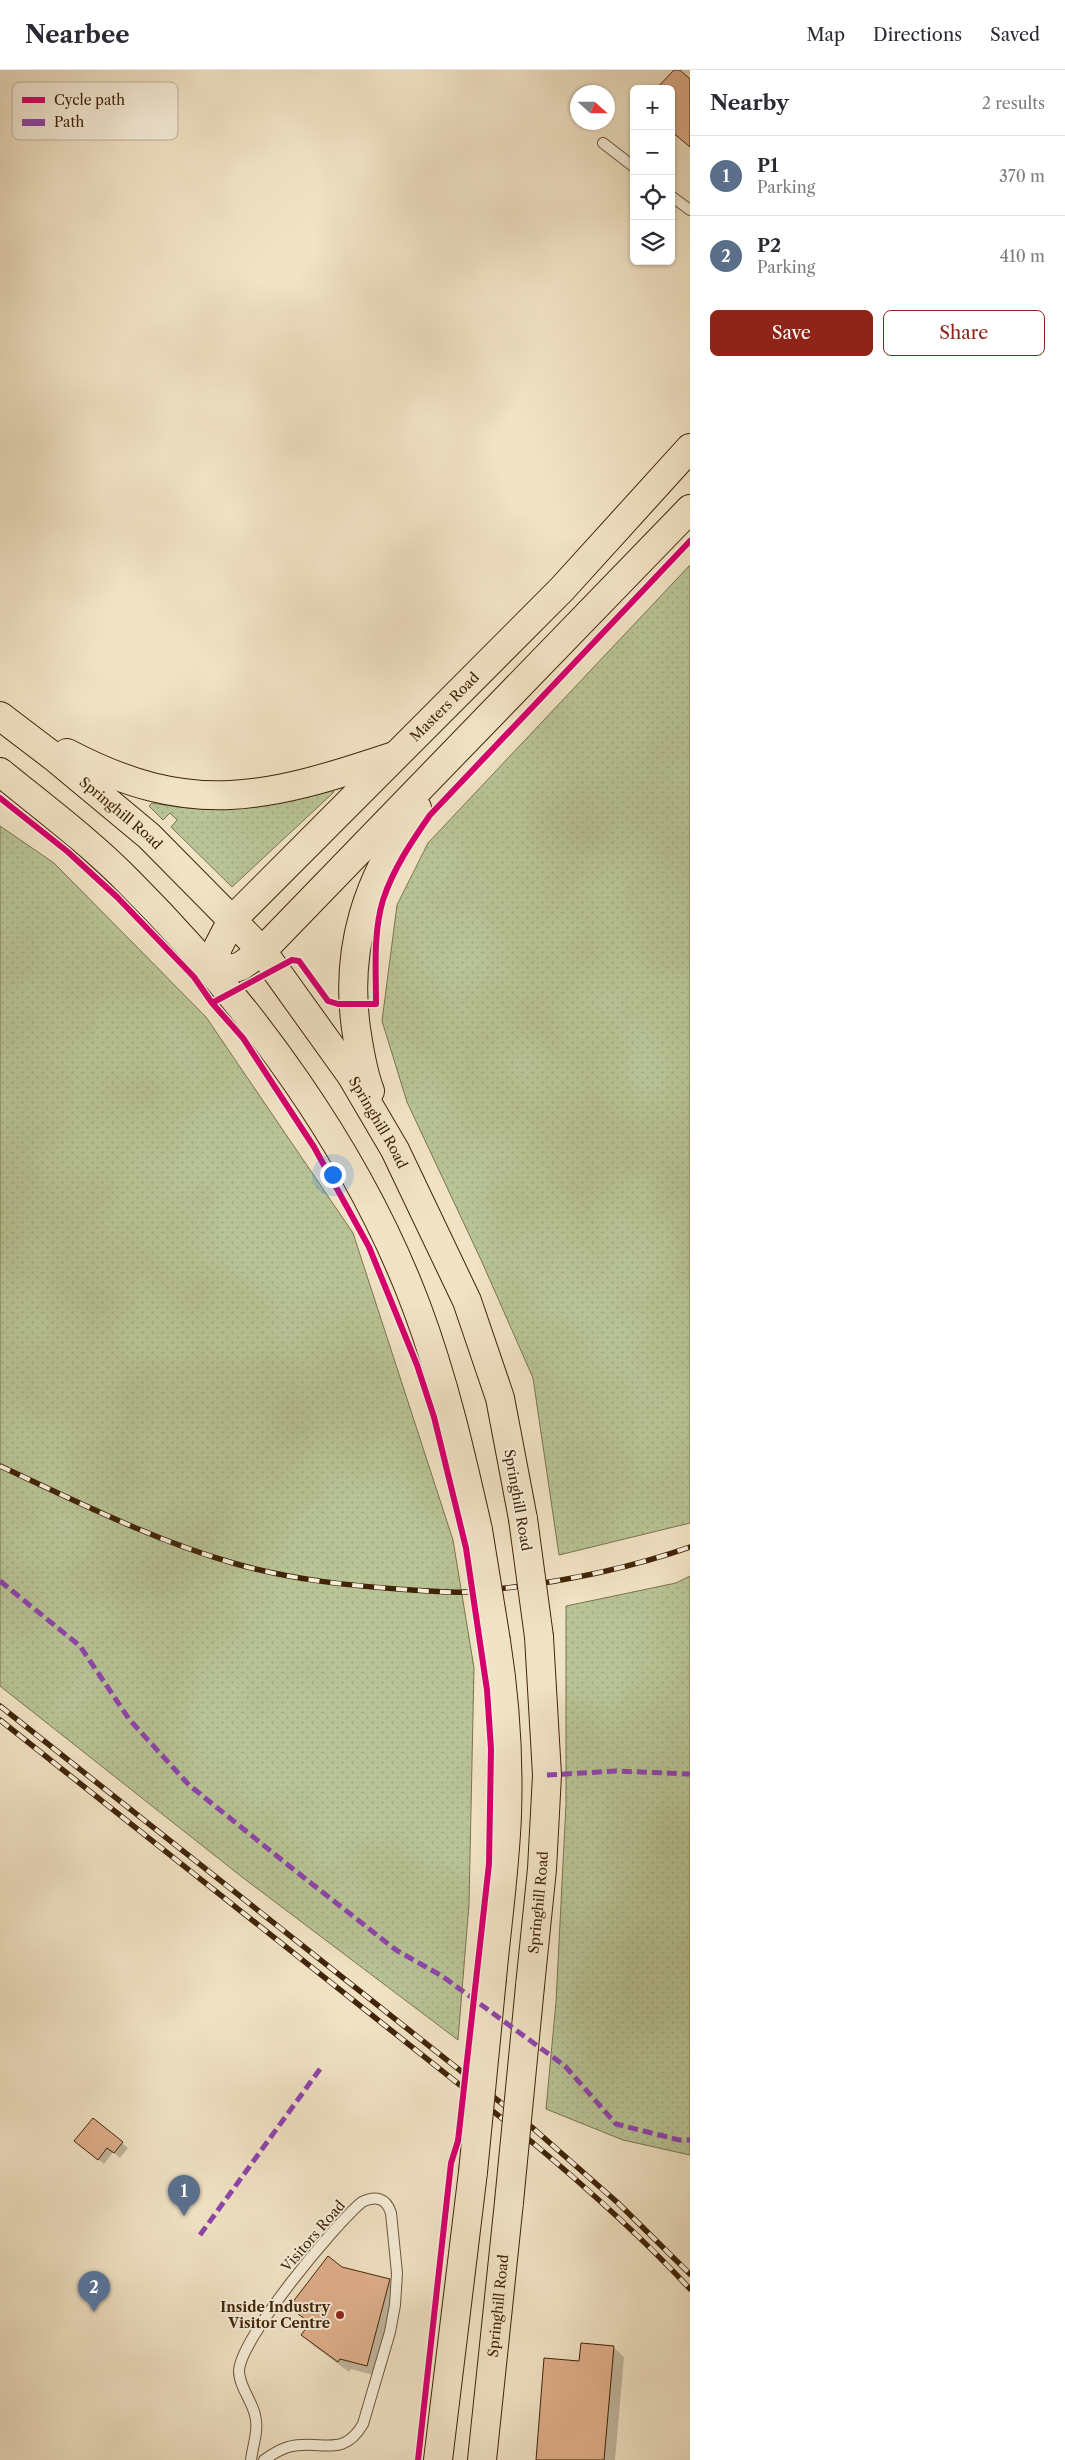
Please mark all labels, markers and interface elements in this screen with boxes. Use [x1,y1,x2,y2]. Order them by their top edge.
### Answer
text: Nearbee [25,20,130,49]
text: Map [806,24,845,46]
text: Directions [873,24,962,46]
text: Saved [990,24,1040,46]
legend [12,82,178,140]
north arrow [570,85,615,130]
map controls [630,85,675,265]
button: + [630,85,675,130]
text: Nearby [710,90,789,115]
text: Cycle path [54,91,125,109]
text: 2 results [982,93,1045,113]
text: Path [54,113,84,131]
button: − [630,130,675,175]
text: P1 [757,154,779,177]
text: 1 [722,166,730,186]
text: 370 m [999,166,1045,186]
button: locate [630,175,675,220]
text: Parking [757,177,815,197]
button: layers [630,220,675,265]
text: P2 [757,234,781,257]
text: 2 [721,246,731,266]
text: 410 m [1000,246,1045,266]
text: Parking [757,257,815,277]
button: Save [710,310,873,356]
button: Share [883,310,1045,356]
street label: Masters Road [406,668,483,745]
street label: Springhill Road [76,773,166,853]
street label: Springhill Road [345,1073,412,1172]
your location [320,1162,346,1188]
street label: Springhill Road [500,1448,536,1553]
street label: Springhill Road [524,1850,552,1955]
pin: 1 [168,2175,200,2216]
street label: Visitors Road [276,2196,349,2276]
street label: Springhill Road [484,2253,512,2358]
pin: 2 [78,2271,110,2312]
place label: Inside Industry Visitor Centre [220,2298,330,2332]
marker: Inside Industry Visitor Centre [334,2309,346,2321]

